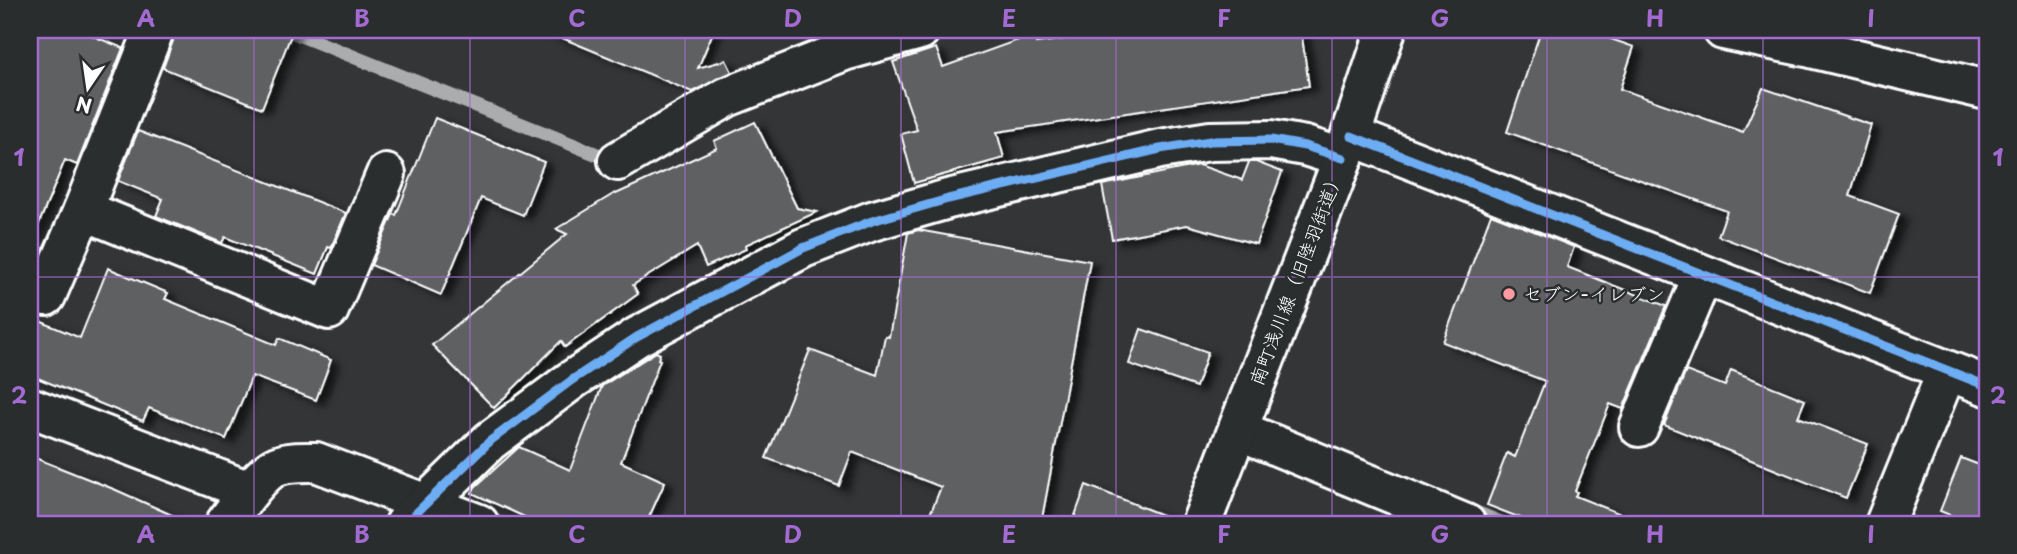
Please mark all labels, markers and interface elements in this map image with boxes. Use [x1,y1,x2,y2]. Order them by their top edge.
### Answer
text: A [137,0,155,35]
text: B [354,0,370,35]
text: C [568,0,586,35]
text: D [784,0,802,35]
text: E [1002,0,1016,35]
text: F [1217,0,1231,35]
text: G [1431,0,1449,35]
text: H [1646,0,1664,35]
text: I [1867,0,1875,35]
north arrow [52,52,122,122]
text: N [73,90,94,121]
text: 1 [14,139,25,174]
text: 1 [1993,139,2004,174]
street label: 南町浅川線（旧陸羽街道） [1241,166,1349,389]
place label: セブン-イレブン [1523,279,1665,307]
marker: セブン-イレブン [1501,286,1517,302]
text: 2 [11,377,27,412]
text: 2 [1990,377,2006,412]
text: A [137,516,155,551]
text: B [354,516,370,551]
text: C [568,516,586,551]
text: D [784,516,802,551]
text: E [1002,516,1016,551]
text: F [1217,516,1231,551]
text: G [1431,516,1449,551]
text: H [1646,516,1664,551]
text: I [1867,516,1875,551]

